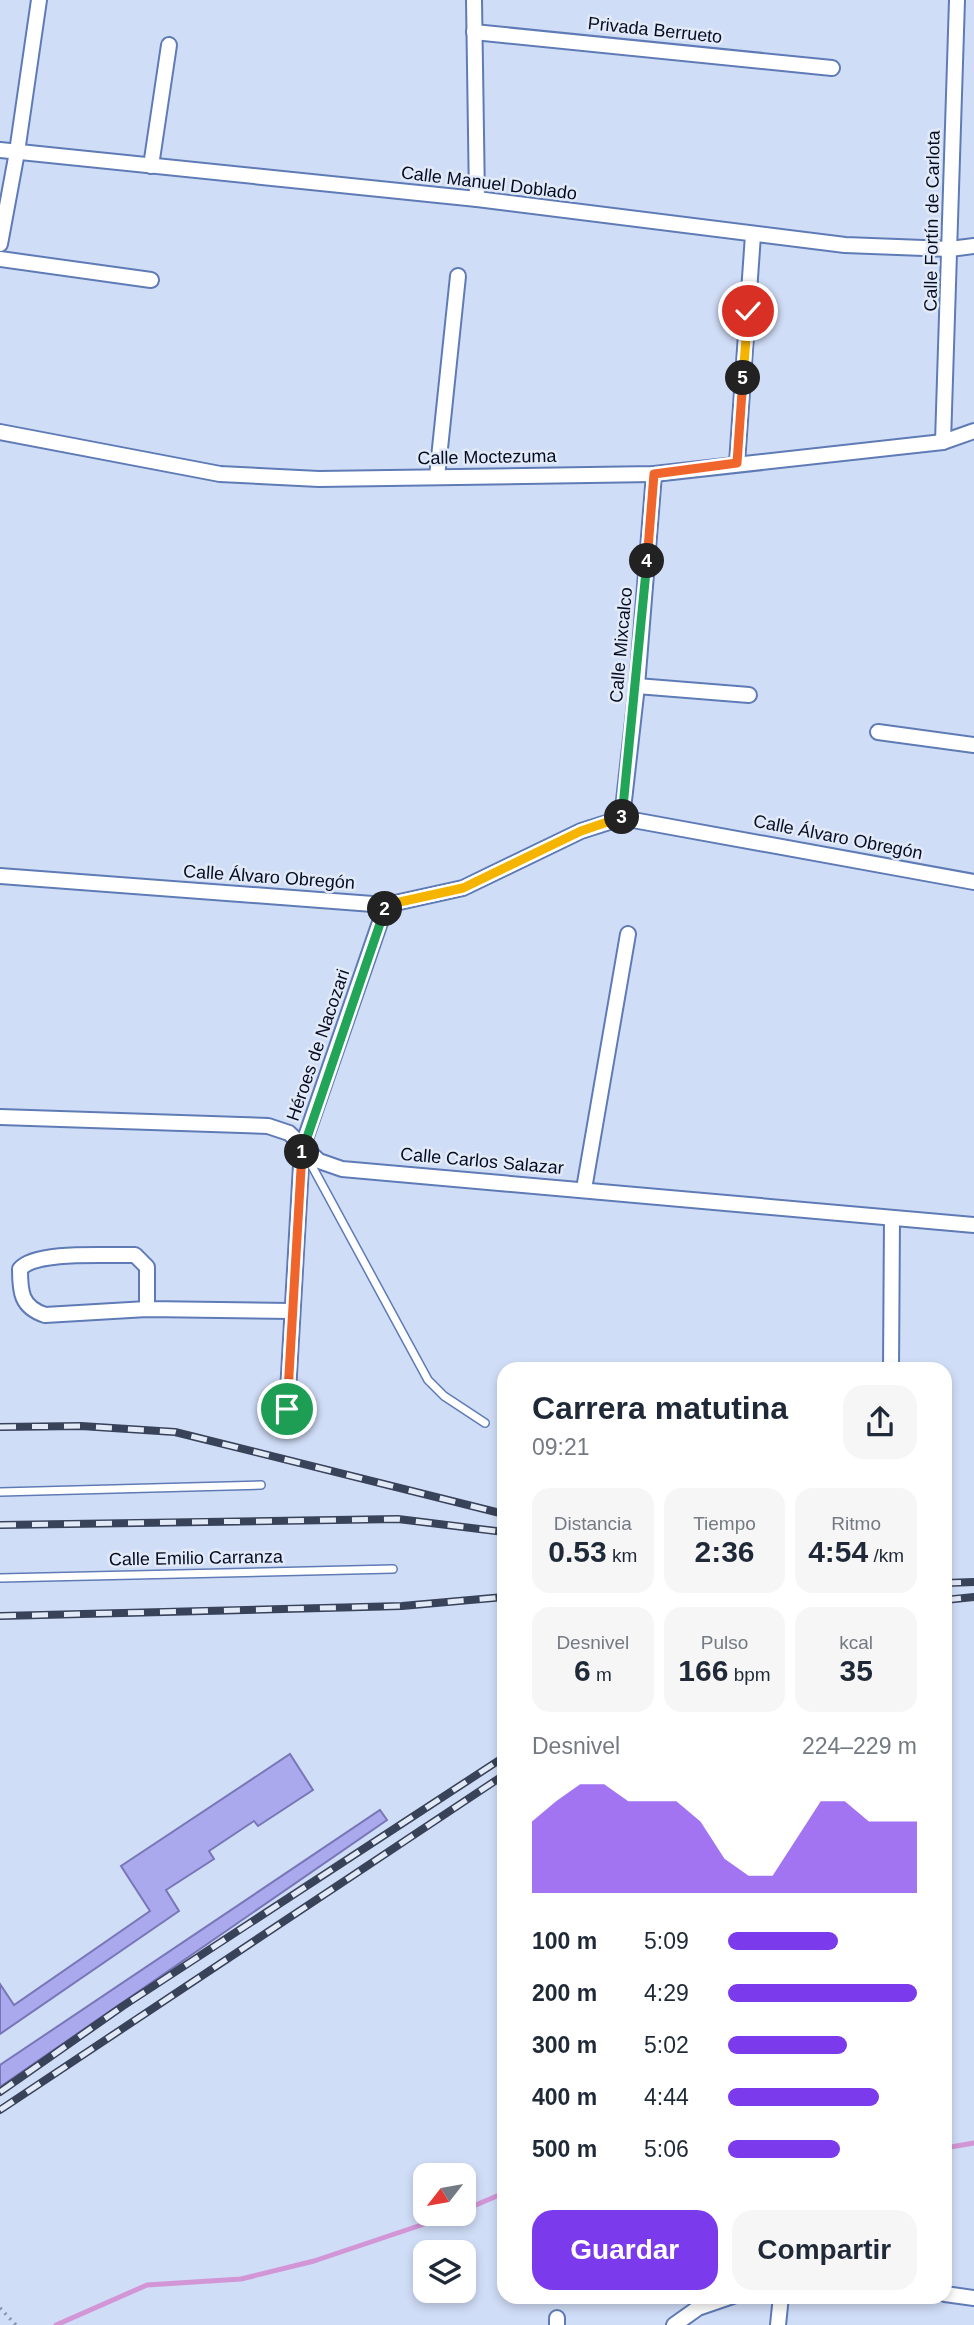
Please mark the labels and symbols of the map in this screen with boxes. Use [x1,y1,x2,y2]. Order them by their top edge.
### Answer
street label: Privada Berrueto [587,13,723,47]
street label: Calle Fortín de Carlota [920,129,944,312]
street label: Calle Manuel Doblado [400,162,578,204]
pin [718,281,778,341]
pin: 5 [726,360,760,396]
street label: Calle Moctezuma [417,446,558,468]
pin: 4 [630,544,664,578]
street label: Calle Mixcalco [606,586,636,704]
pin: 3 [604,800,640,834]
street label: Calle Álvaro Obregón [752,811,924,863]
street label: Calle Álvaro Obregón [182,861,356,893]
pin: 2 [368,892,402,926]
street label: Héroes de Nacozari [283,967,353,1123]
pin: 1 [284,1134,320,1170]
street label: Calle Carlos Salazar [399,1144,565,1178]
pin [257,1379,317,1439]
street label: Calle Emilio Carranza [109,1546,284,1570]
north arrow [413,2163,476,2226]

